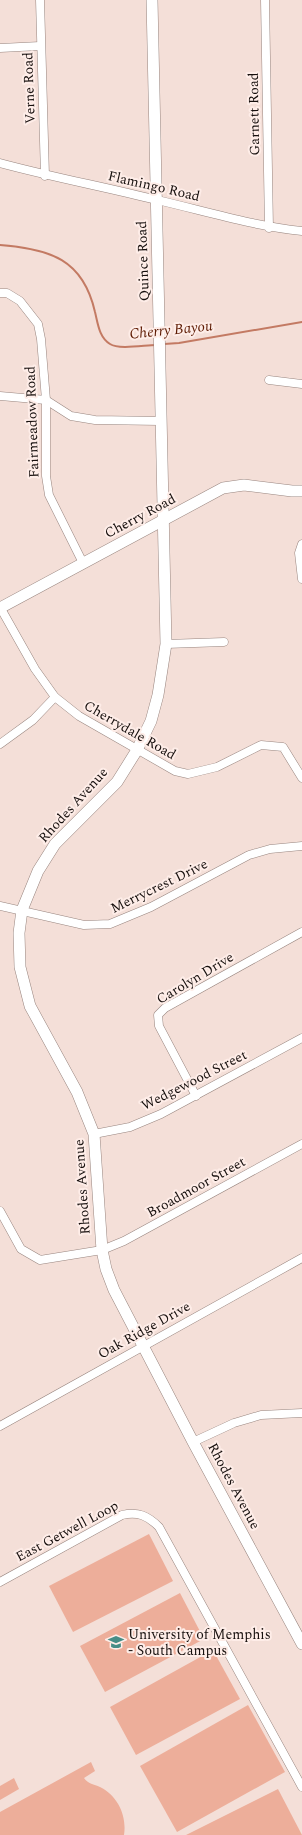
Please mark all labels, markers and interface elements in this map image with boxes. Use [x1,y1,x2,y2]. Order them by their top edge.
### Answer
street label: Verne Road [17,52,41,124]
street label: Garnett Road [243,72,265,156]
street label: Flamingo Road [106,165,202,207]
street label: Quince Road [131,220,155,301]
water label: Cherry Bayou [128,314,214,346]
street label: Fairmeadow Road [20,366,44,478]
street label: Cherry Road [101,488,180,544]
street label: Cherrydale Road [80,695,180,765]
street label: Rhodes Avenue [33,762,113,847]
street label: Merrycrest Drive [107,853,211,919]
street label: Carolyn Drive [152,947,238,1009]
street label: Wedgewood Street [137,1044,251,1116]
street label: Rhodes Avenue [68,1138,96,1235]
street label: Broadmoor Street [143,1151,249,1223]
street label: Oak Ridge Drive [94,1296,194,1364]
street label: Rhodes Avenue [202,1439,266,1533]
street label: East Getwell Loop [12,1495,122,1567]
place label: University of Memphis - South Campus [128,1624,271,1661]
school or university icon: University of Memphis - South Campus [107,1633,125,1651]

